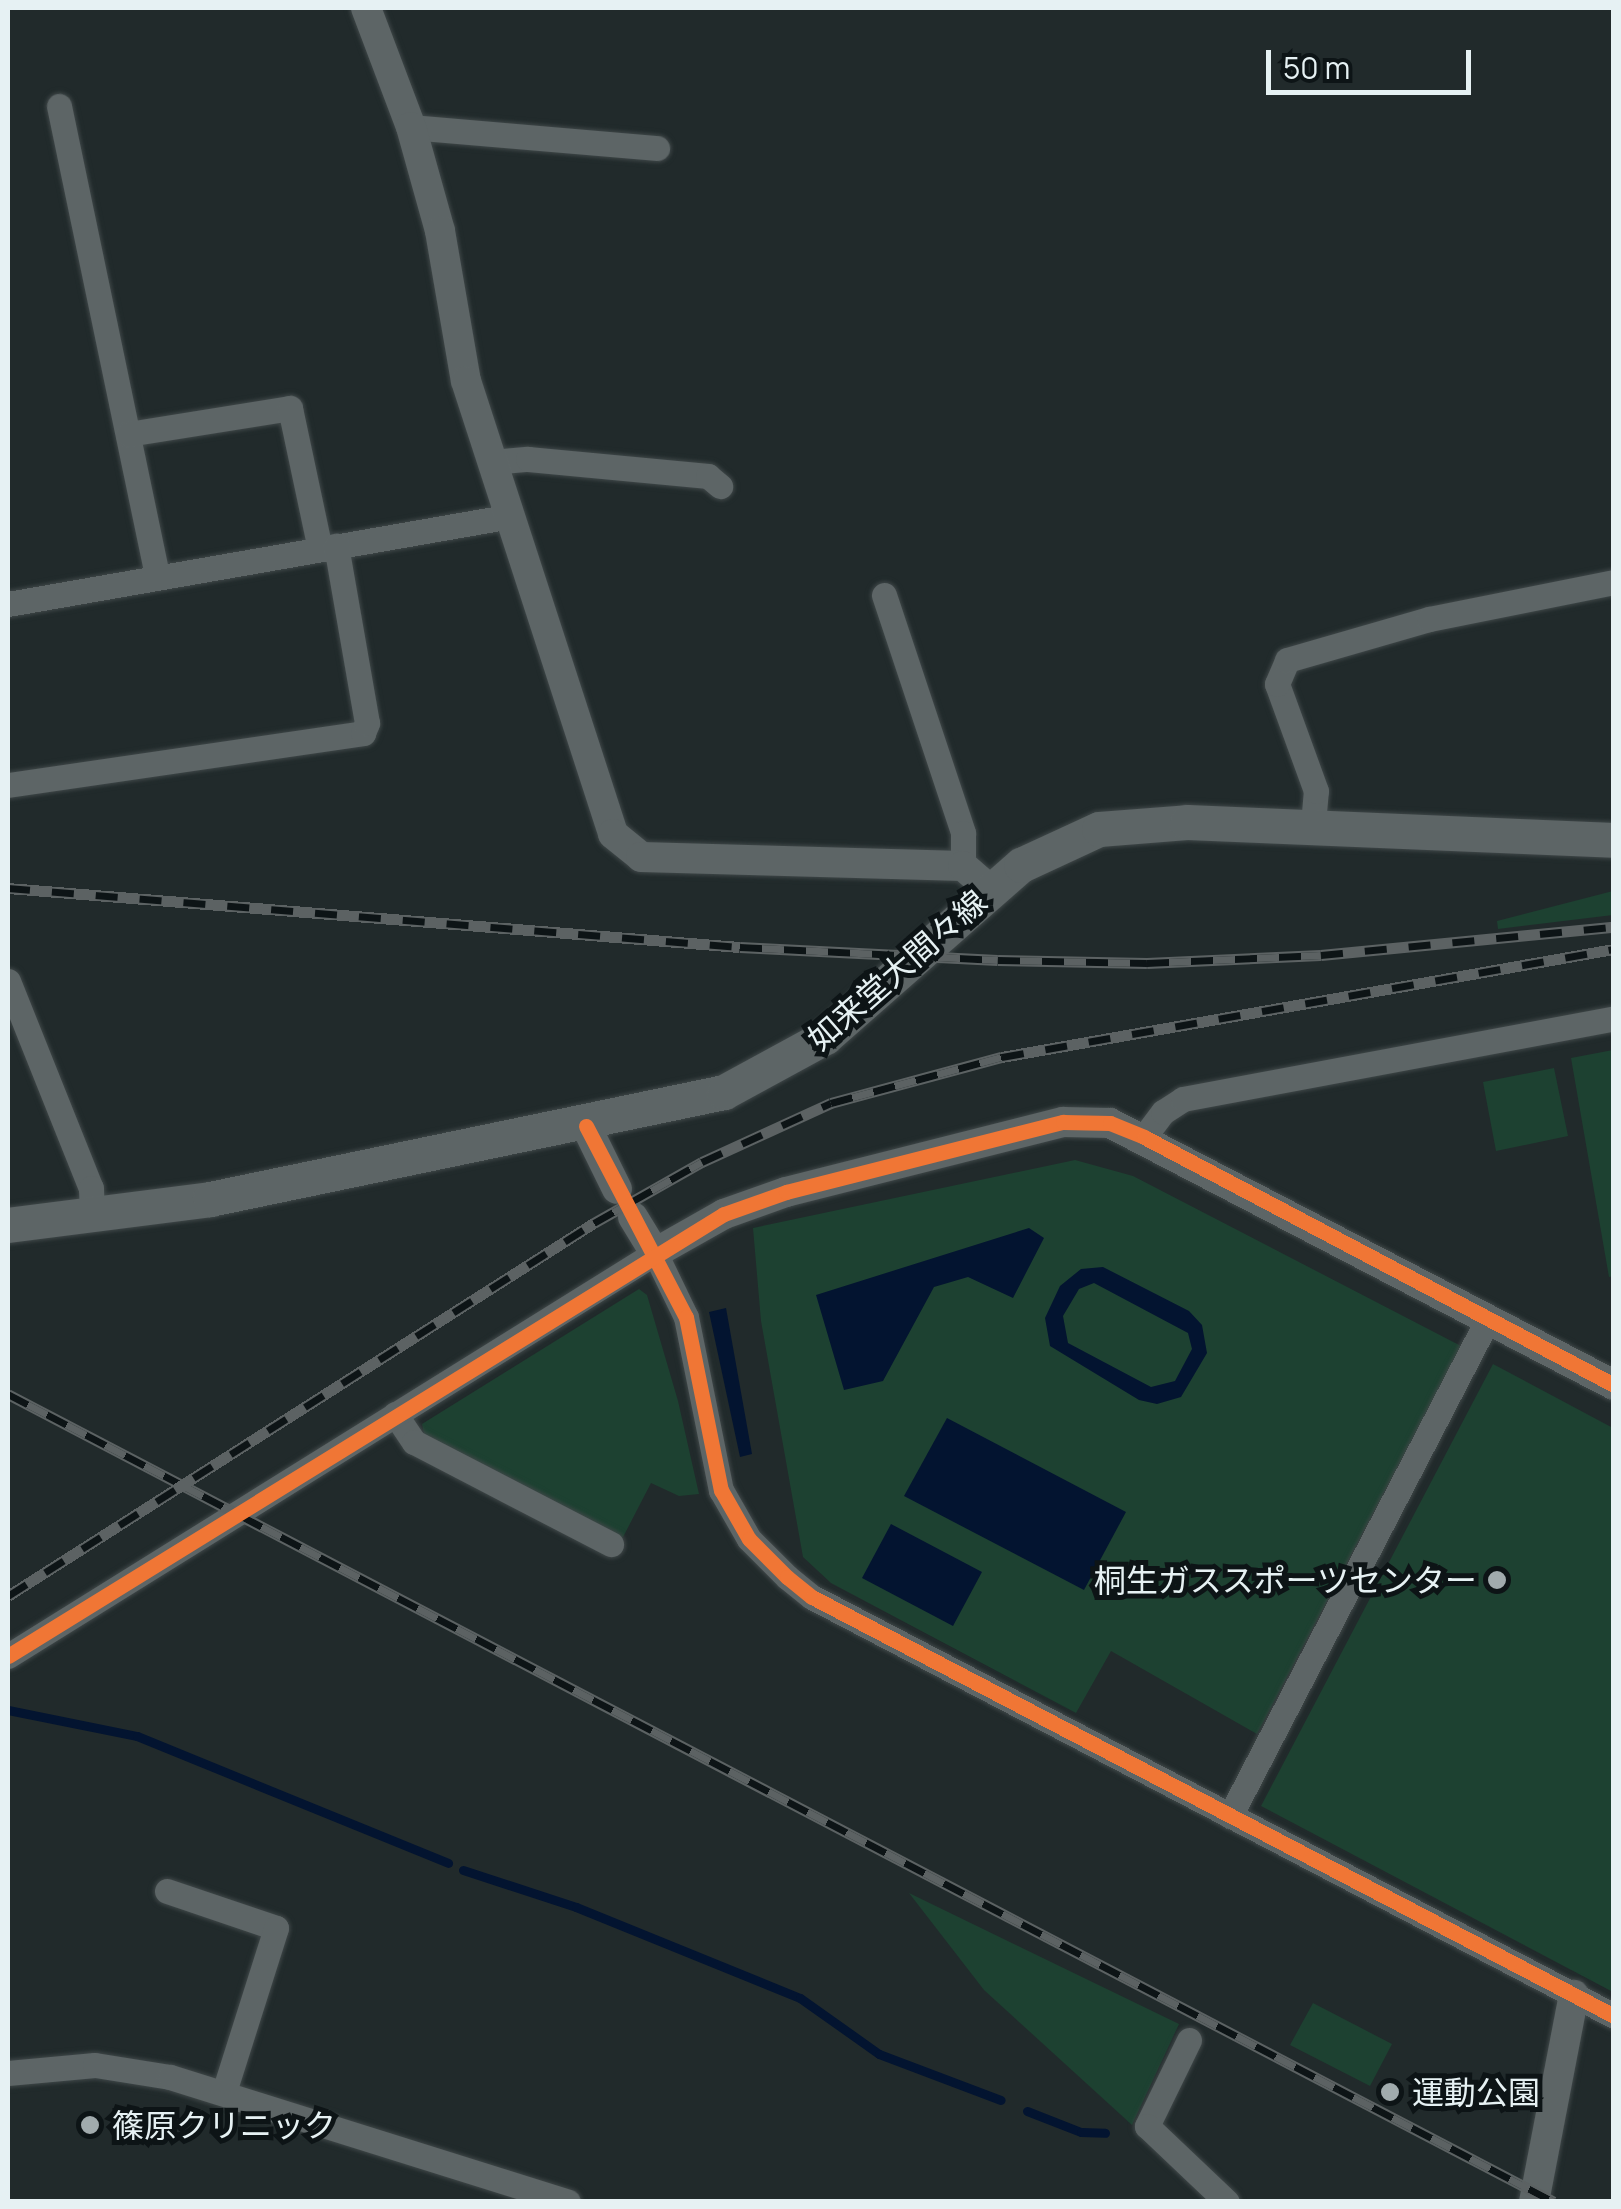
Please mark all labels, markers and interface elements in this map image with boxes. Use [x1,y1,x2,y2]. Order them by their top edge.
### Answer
scale bar [1271,30,1476,92]
text: 50 m [1283,47,1350,88]
street label: 如来堂大間々線 [800,882,994,1058]
place label: 桐生ガススポーツセンター [1093,1561,1477,1599]
marker: 桐生ガススポーツセンター [1486,1569,1508,1591]
place label: 運動公園 [1412,2073,1540,2111]
marker: 運動公園 [1377,2079,1403,2105]
place label: 篠原クリニック [112,2106,336,2144]
marker: 篠原クリニック [77,2112,103,2138]

